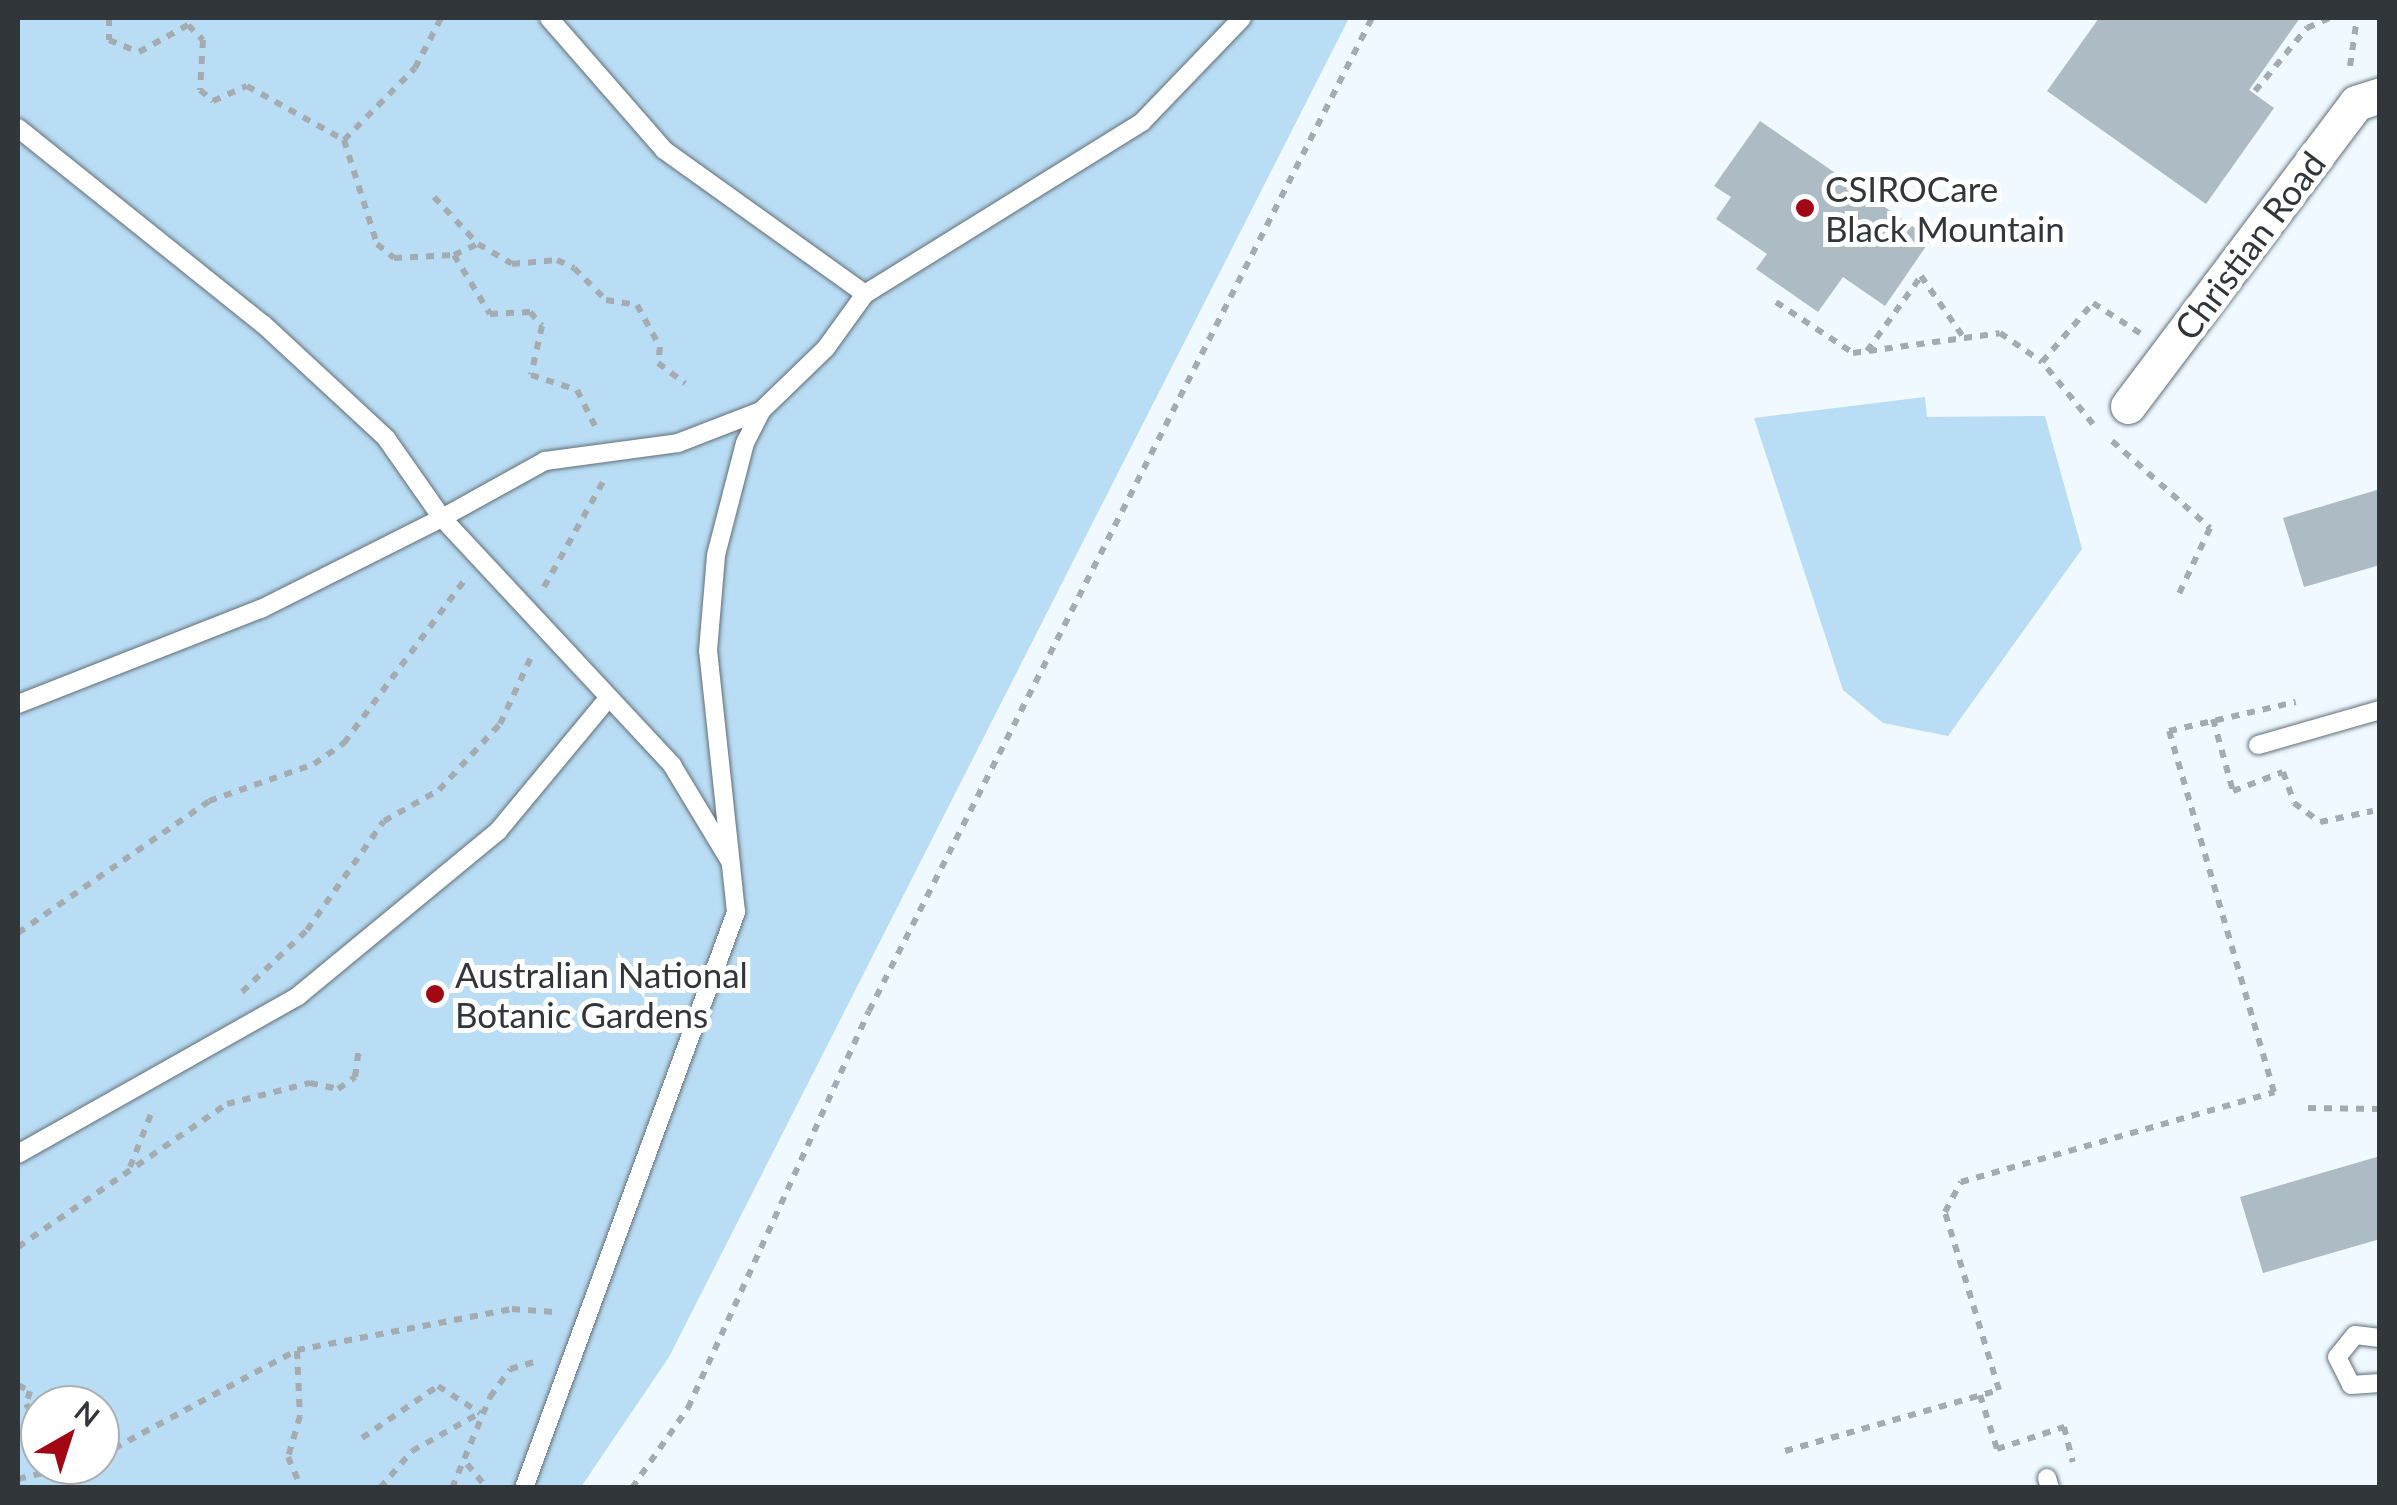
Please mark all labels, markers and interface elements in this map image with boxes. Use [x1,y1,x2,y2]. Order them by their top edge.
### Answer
street label: Christian Road [2165,143,2333,347]
place label: CSIROCare Black Mountain [1825,167,2065,249]
marker: CSIROCare Black Mountain [1794,197,1816,219]
place label: Australian National Botanic Gardens [455,953,748,1035]
marker: Australian National Botanic Gardens [424,983,446,1005]
north arrow [20,1385,120,1485]
text: N [69,1393,107,1433]

